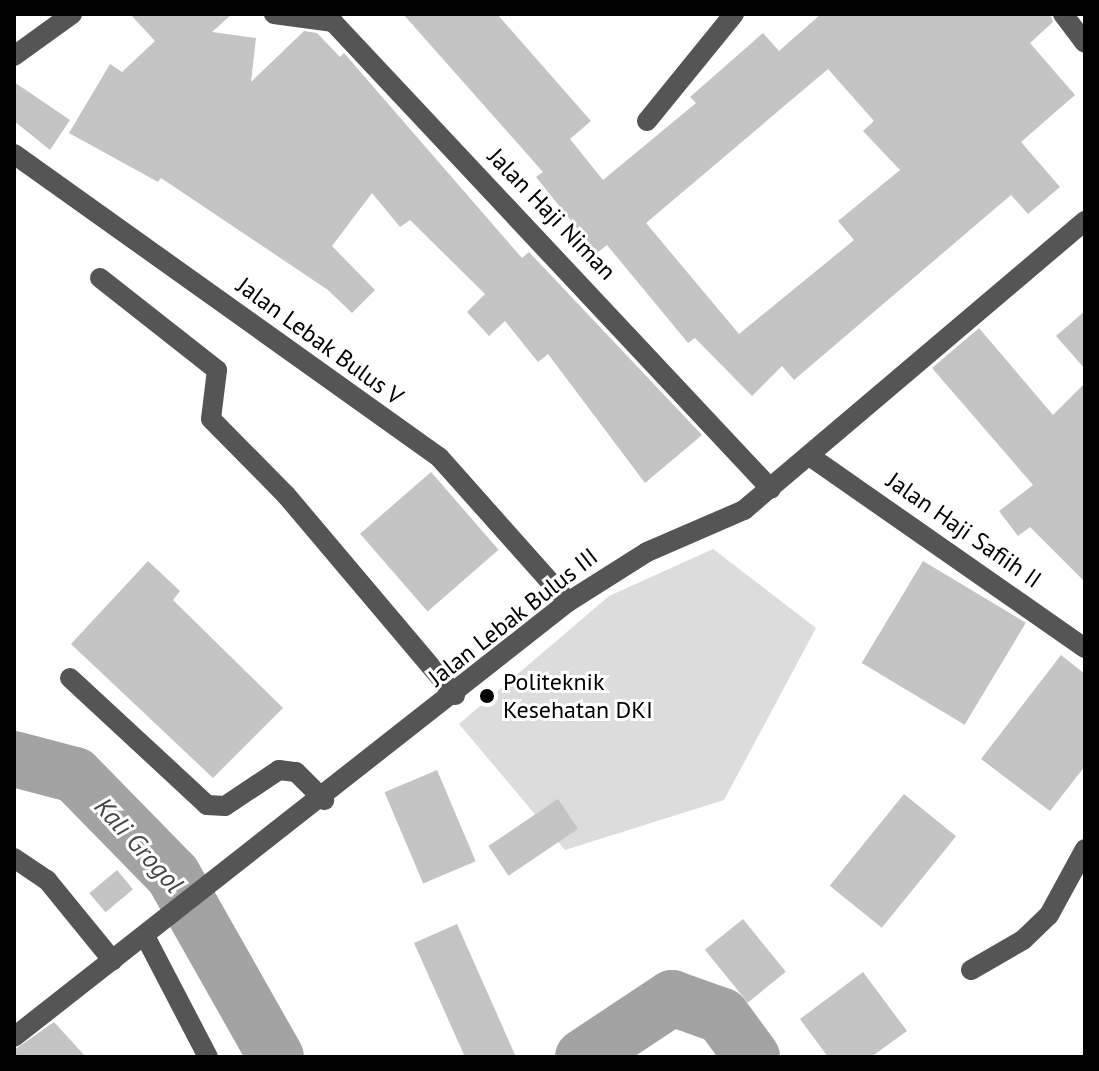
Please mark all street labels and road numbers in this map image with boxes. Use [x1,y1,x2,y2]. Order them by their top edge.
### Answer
street label: Jalan Haji Niman [482,142,622,286]
street label: Jalan Lebak Bulus V [231,270,409,412]
street label: Jalan Haji Safiih II [881,466,1047,594]
street label: Jalan Lebak Bulus III [422,542,604,692]

